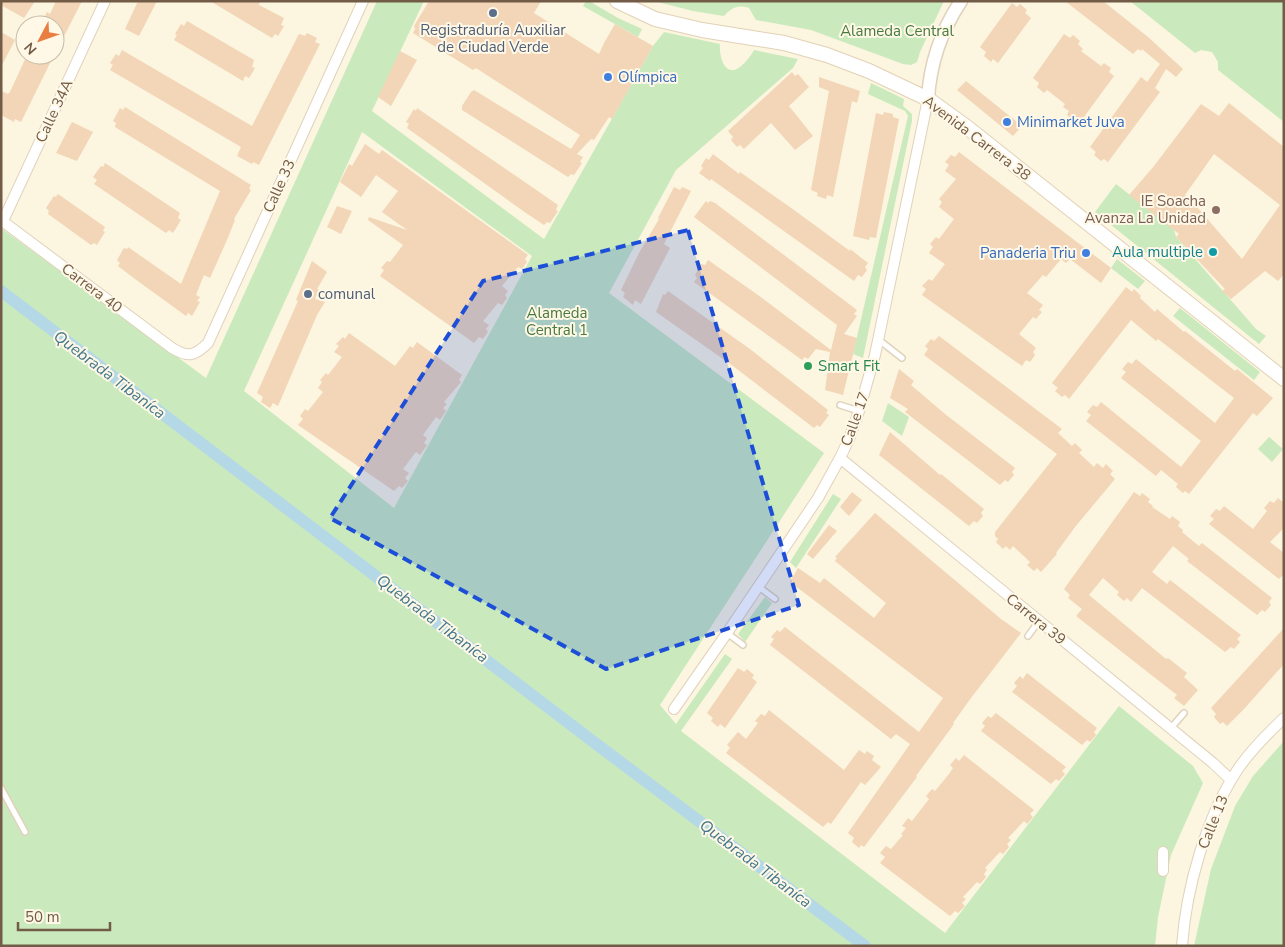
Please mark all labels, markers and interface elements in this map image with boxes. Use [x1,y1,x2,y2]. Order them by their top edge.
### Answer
marker: Registraduría Auxiliar de Ciudad Verde [487,7,499,19]
north arrow [15,15,65,65]
place label: Registraduría Auxiliar de Ciudad Verde [420,20,566,57]
park label: Alameda Central [840,21,954,41]
text: N [20,38,41,58]
place label: Olímpica [618,67,677,87]
marker: Olímpica [602,71,614,83]
street label: Calle 34A [31,76,77,146]
street label: Avenida Carrera 38 [919,91,1035,185]
place label: Minimarket Juva [1017,112,1125,132]
marker: Minimarket Juva [1001,116,1013,128]
street label: Calle 33 [258,156,300,216]
place label: IE Soacha Avanza La Unidad [1084,191,1206,228]
marker: IE Soacha Avanza La Unidad [1210,204,1222,216]
place label: Aula multiple [1112,242,1203,262]
place label: Panaderia Triu [980,243,1076,263]
marker: Aula multiple [1207,246,1219,258]
marker: Panaderia Triu [1080,247,1092,259]
street label: Carrera 40 [57,258,127,318]
place label: comunal [318,284,376,304]
marker: comunal [302,288,314,300]
park label: Alameda Central 1 [526,303,588,340]
water label: Quebrada Tibaníca [49,325,170,424]
place label: Smart Fit [818,356,881,376]
marker: Smart Fit [802,360,814,372]
street label: Calle 17 [836,389,874,449]
water label: Quebrada Tibaníca [372,569,493,668]
street label: Carrera 39 [1002,589,1070,649]
street label: Calle 13 [1193,792,1233,852]
water label: Quebrada Tibaníca [695,814,816,913]
scale bar [18,900,110,932]
text: 50 m [25,907,60,927]

